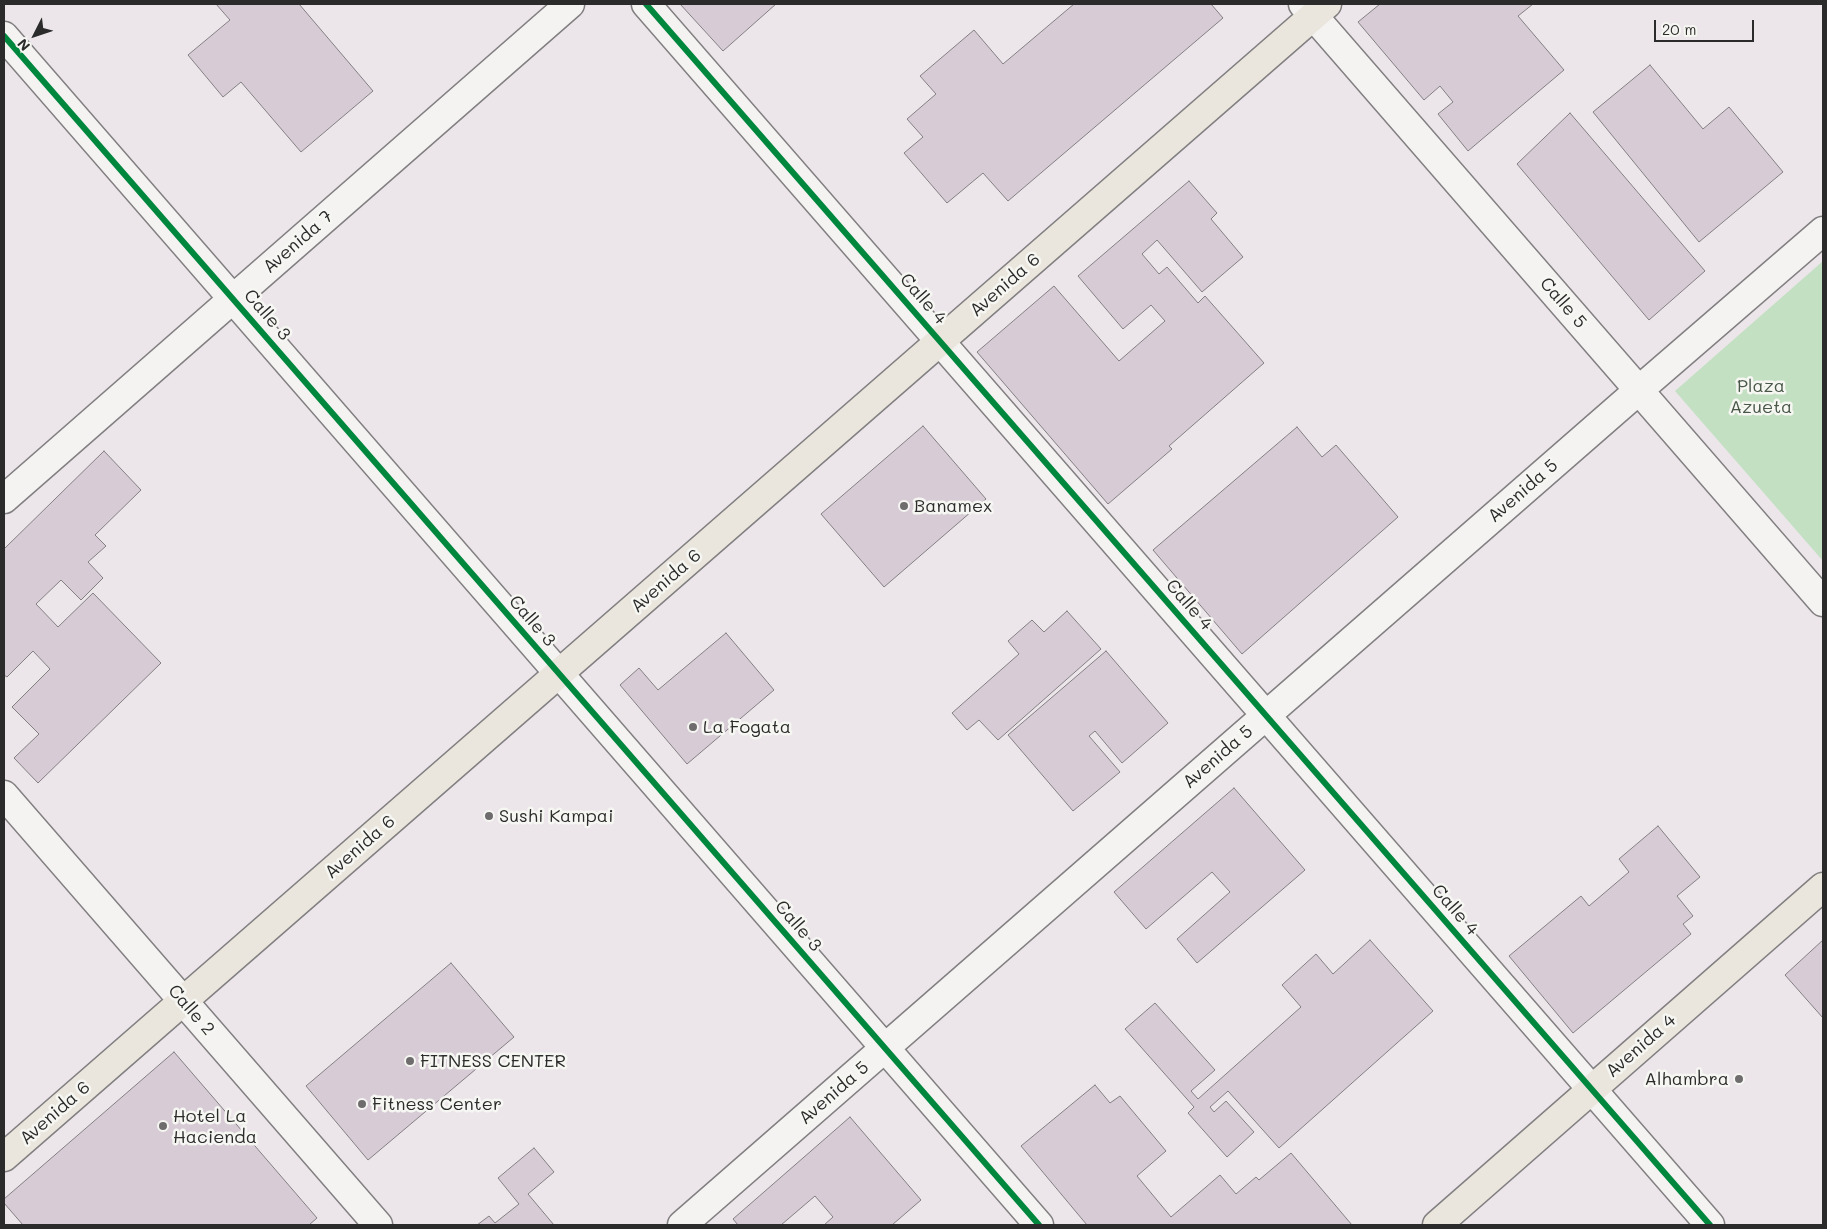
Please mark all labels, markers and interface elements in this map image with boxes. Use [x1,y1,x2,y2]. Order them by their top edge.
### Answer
north arrow [10,10,60,60]
scale bar [1657,10,1757,42]
text: 20 m [1662,19,1696,39]
text: N [13,35,34,55]
street label: Avenida 7 [259,206,337,278]
street label: Avenida 6 [965,249,1045,321]
street label: Calle 4 [895,269,951,329]
street label: Calle 5 [1535,273,1591,333]
street label: Calle 3 [239,285,295,345]
park label: Plaza Azueta [1730,375,1792,418]
street label: Avenida 5 [1484,455,1562,527]
place label: Banamex [914,495,992,517]
marker: Banamex [898,500,910,512]
street label: Avenida 6 [626,545,706,617]
street label: Calle 4 [1161,575,1217,635]
street label: Calle 3 [504,591,560,651]
place label: La Fogata [703,716,791,738]
marker: La Fogata [687,721,699,733]
street label: Avenida 5 [1179,721,1257,793]
place label: Sushi Kampai [499,805,613,827]
marker: Sushi Kampai [483,810,495,822]
street label: Avenida 6 [320,811,400,883]
street label: Calle 4 [1427,880,1483,940]
street label: Calle 3 [770,896,826,956]
street label: Calle 2 [163,980,219,1040]
street label: Avenida 4 [1602,1010,1680,1082]
place label: FITNESS CENTER [420,1050,566,1072]
marker: FITNESS CENTER [404,1055,416,1067]
street label: Avenida 5 [795,1057,873,1129]
place label: Alhambra [1645,1068,1729,1090]
marker: Alhambra [1733,1073,1745,1085]
street label: Avenida 6 [15,1077,95,1149]
place label: Fitness Center [372,1093,502,1115]
marker: Fitness Center [356,1098,368,1110]
place label: Hotel La Hacienda [173,1105,257,1148]
marker: Hotel La Hacienda [157,1120,169,1132]

